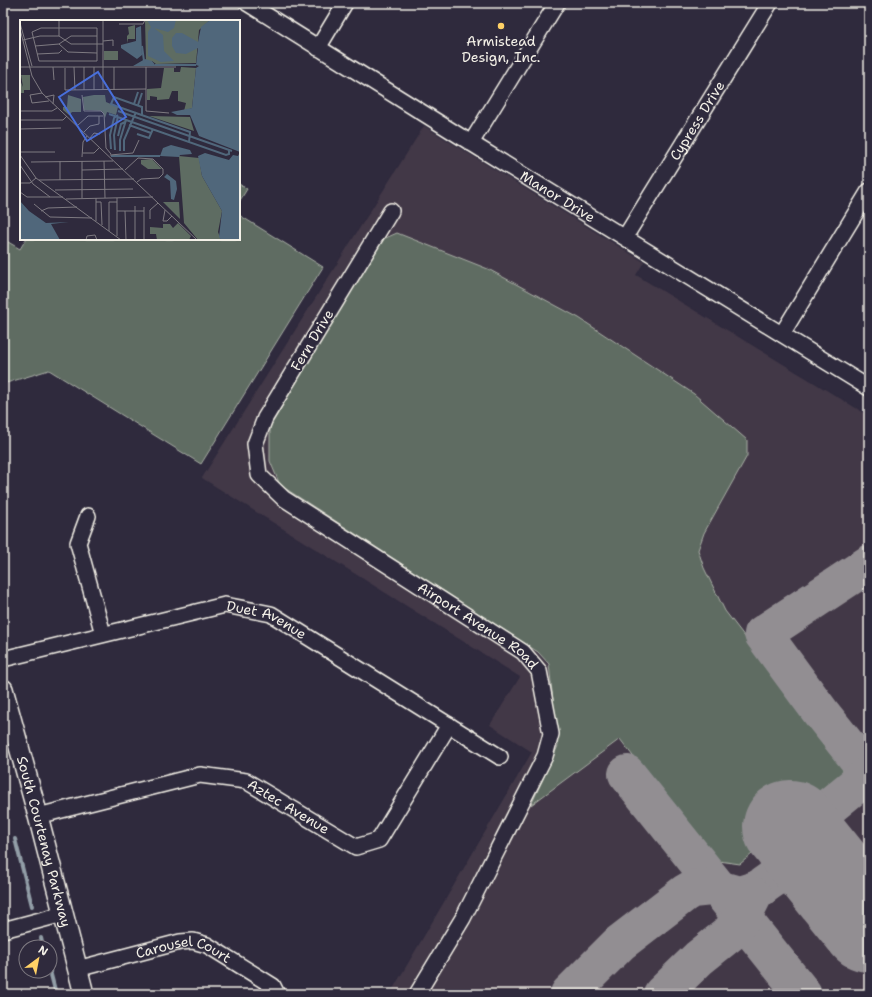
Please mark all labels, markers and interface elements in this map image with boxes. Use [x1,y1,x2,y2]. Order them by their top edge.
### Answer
inset map [20,20,240,240]
marker: Armistead Design, Inc. [496,21,506,31]
place label: Armistead Design, Inc. [462,32,540,66]
street label: Cypress Drive [666,77,729,164]
street label: Manor Drive [517,167,599,226]
street label: Fern Drive [287,306,337,374]
street label: Airport Avenue Road [414,578,543,673]
street label: Duet Avenue [225,597,310,643]
street label: South Courtenay Parkway [13,754,75,929]
street label: Aztec Avenue [244,775,333,838]
street label: Carousel Court [134,932,235,967]
north arrow [18,939,58,979]
text: N [35,942,51,960]

